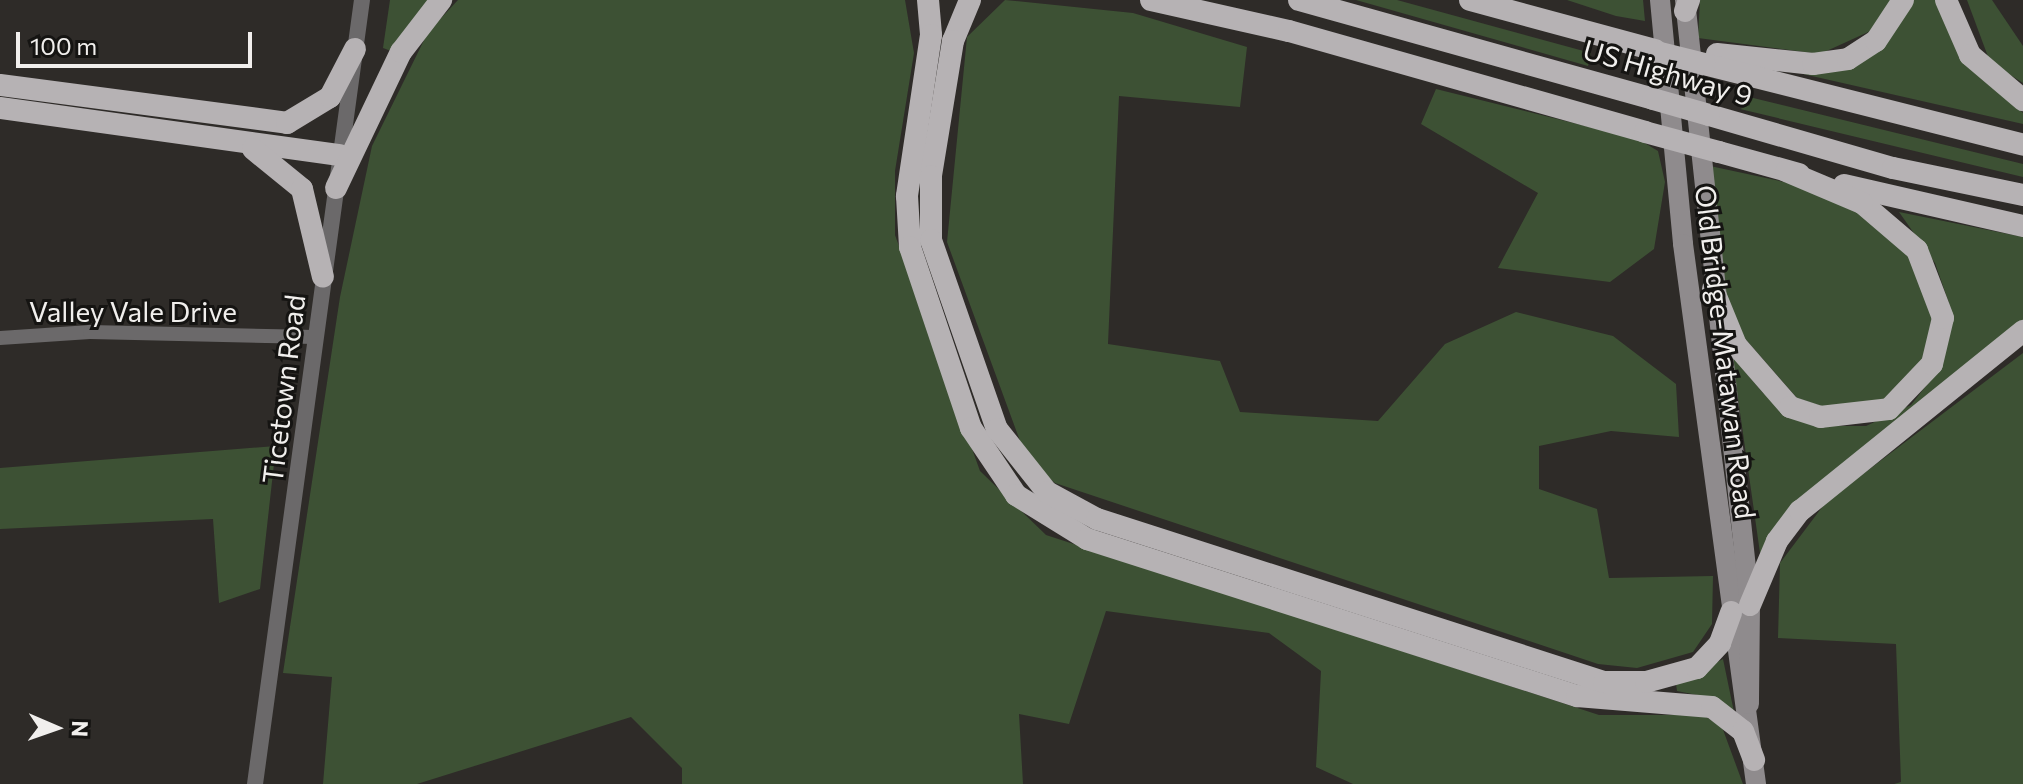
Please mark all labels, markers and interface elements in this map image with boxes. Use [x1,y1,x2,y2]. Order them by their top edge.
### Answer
scale bar [20,16,256,66]
text: 100 m [30,31,97,60]
street label: US Highway 9 [1579,32,1757,112]
street label: Old Bridge-Matawan Road [1689,183,1763,521]
street label: Ticetown Road [255,293,311,485]
street label: Valley Vale Drive [29,294,237,328]
north arrow [16,688,96,768]
text: N [67,720,94,738]

